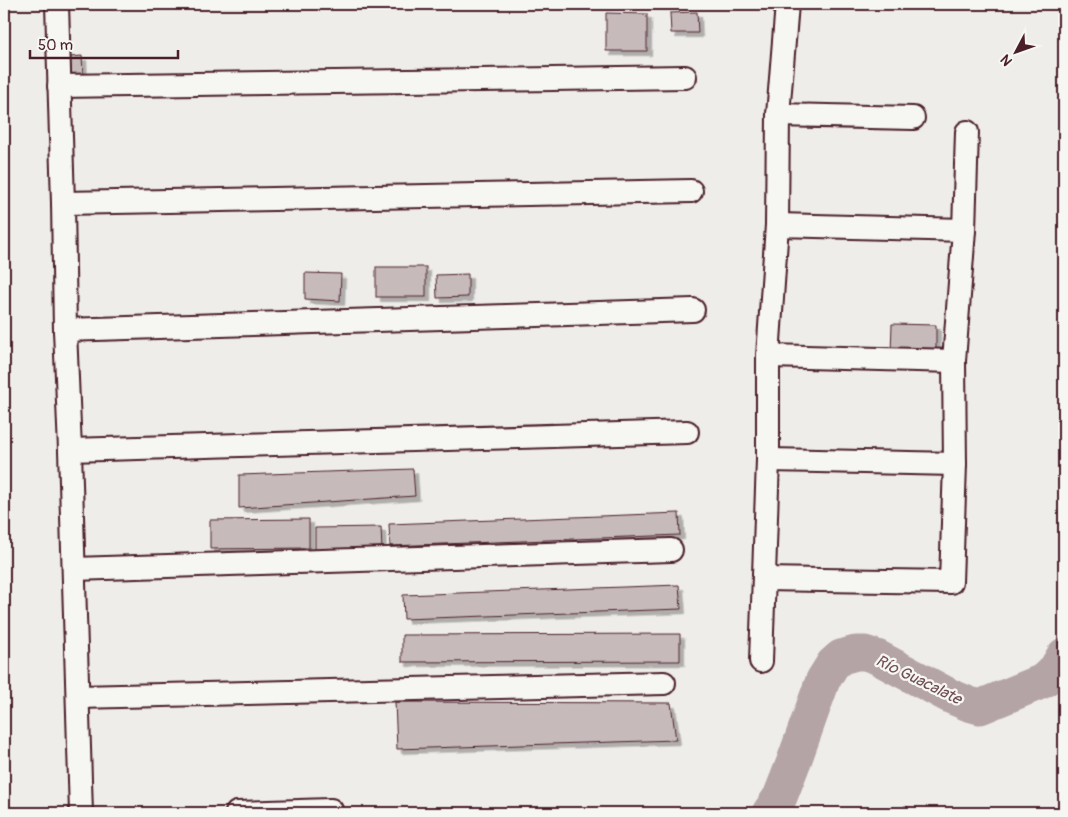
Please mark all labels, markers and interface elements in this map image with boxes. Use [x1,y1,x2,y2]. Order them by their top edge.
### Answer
scale bar [30,28,178,60]
north arrow [990,28,1040,78]
text: 50 m [38,36,73,55]
text: N [997,51,1016,69]
water label: Río Guacalate [873,651,966,710]

